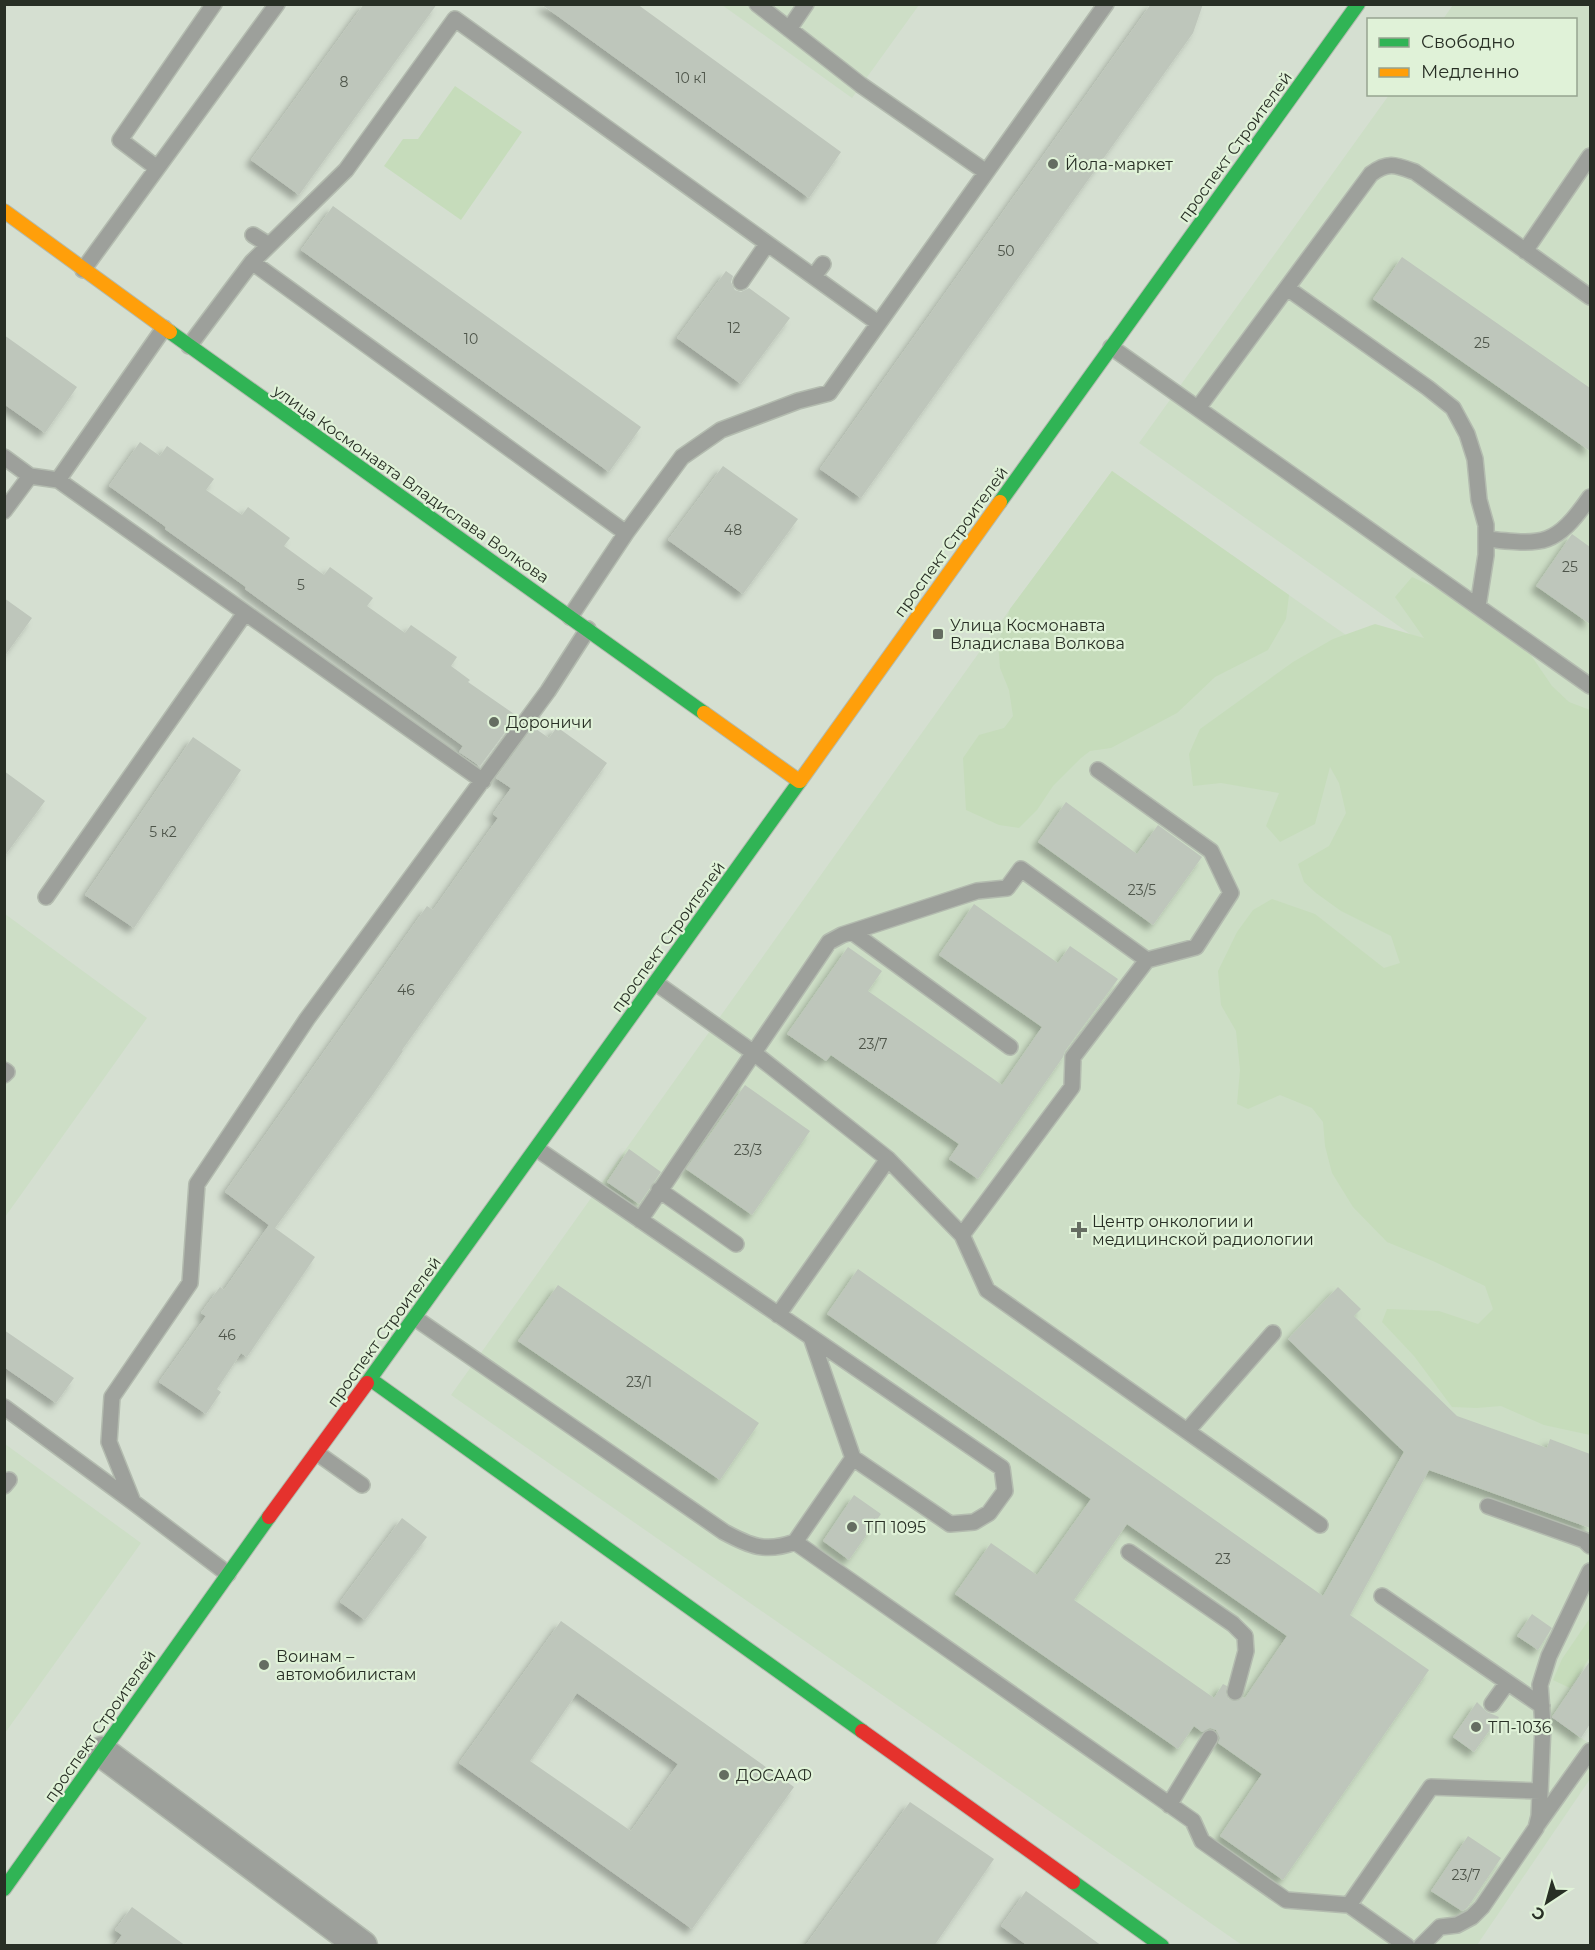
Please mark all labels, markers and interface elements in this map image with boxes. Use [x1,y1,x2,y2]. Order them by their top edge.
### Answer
legend [1367,18,1577,96]
text: Свободно [1421,31,1515,53]
text: Медленно [1421,61,1519,83]
street label: проспект Строителей [1174,68,1296,226]
house number: 10 к1 [675,69,707,87]
house number: 8 [340,73,349,91]
place label: Йола-маркет [1065,155,1173,174]
marker: Йола-маркет [1046,157,1060,171]
house number: 50 [997,242,1015,260]
house number: 12 [727,319,741,337]
house number: 10 [464,330,478,348]
house number: 25 [1474,334,1490,352]
street label: улица Космонавта Владислава Волкова [269,380,553,587]
street label: проспект Строителей [890,463,1012,621]
house number: 48 [724,521,742,539]
house number: 25 [1562,558,1578,576]
house number: 5 [297,576,305,594]
place label: Улица Космонавта Владислава Волкова [950,616,1125,653]
marker: Улица Космонавта Владислава Волкова [931,627,945,641]
place label: Дороничи [506,713,592,732]
marker: Дороничи [487,715,501,729]
house number: 5 к2 [149,823,177,841]
street label: проспект Строителей [607,858,729,1016]
house number: 23/5 [1128,881,1156,899]
house number: 46 [397,981,415,999]
house number: 23/7 [859,1035,888,1053]
house number: 23/3 [734,1141,762,1159]
place label: Центр онкологии и медицинской радиологии [1092,1212,1314,1249]
marker: Центр онкологии и медицинской радиологии [1070,1221,1088,1239]
street label: проспект Строителей [323,1253,445,1411]
house number: 46 [218,1326,236,1344]
house number: 23/1 [626,1373,652,1391]
place label: ТП 1095 [864,1518,926,1537]
marker: ТП 1095 [845,1520,859,1534]
house number: 23 [1215,1550,1231,1568]
street label: проспект Строителей [40,1646,160,1806]
place label: Воинам – автомобилистам [276,1647,416,1684]
marker: Воинам – автомобилистам [257,1658,271,1672]
place label: ТП-1036 [1488,1718,1552,1737]
marker: ТП-1036 [1469,1720,1483,1734]
place label: ДОСААФ [736,1766,812,1785]
marker: ДОСААФ [717,1768,731,1782]
house number: 23/7 [1452,1866,1481,1884]
north arrow [1517,1872,1577,1932]
text: С [1528,1902,1549,1925]

